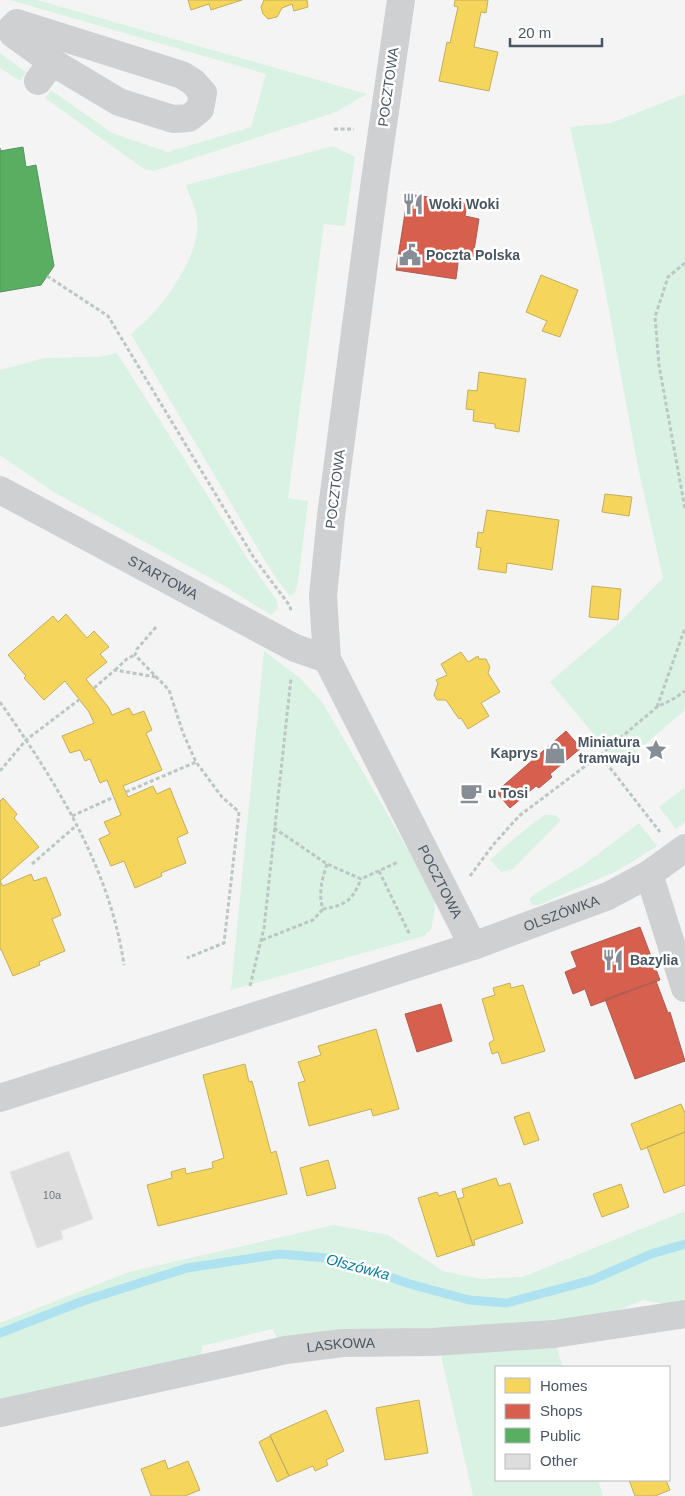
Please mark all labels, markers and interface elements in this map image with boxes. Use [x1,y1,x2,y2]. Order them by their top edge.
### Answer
scale bar [510,15,602,47]
text: 20 m [518,24,551,41]
street label: POCZTOWA [375,46,402,128]
restaurant icon: Woki Woki [400,191,426,217]
place label: Woki Woki [429,196,499,212]
public building icon: Poczta Polska [397,242,423,268]
place label: Poczta Polska [426,247,520,263]
street label: POCZTOWA [322,448,348,530]
street label: STARTOWA [125,552,202,603]
place label: Miniatura tramwaju [578,734,640,766]
place icon: Miniatura tramwaju [643,737,669,763]
shop icon: Kaprys [542,740,568,766]
place label: Kaprys [491,745,538,761]
cafe icon: u Tosi [458,780,484,806]
place label: u Tosi [488,785,528,801]
street label: POCZTOWA [415,842,466,922]
street label: OLSZÓWKA [521,892,602,935]
restaurant icon: Bazylia [600,947,626,973]
place label: Bazylia [630,952,678,968]
house number: 10a [43,1189,62,1201]
water label: Olszówka [325,1250,392,1283]
street label: LASKOWA [306,1335,376,1355]
legend [495,1366,670,1481]
text: Homes [540,1377,588,1394]
text: Shops [540,1402,583,1419]
text: Public [540,1427,581,1444]
text: Other [540,1452,578,1469]

